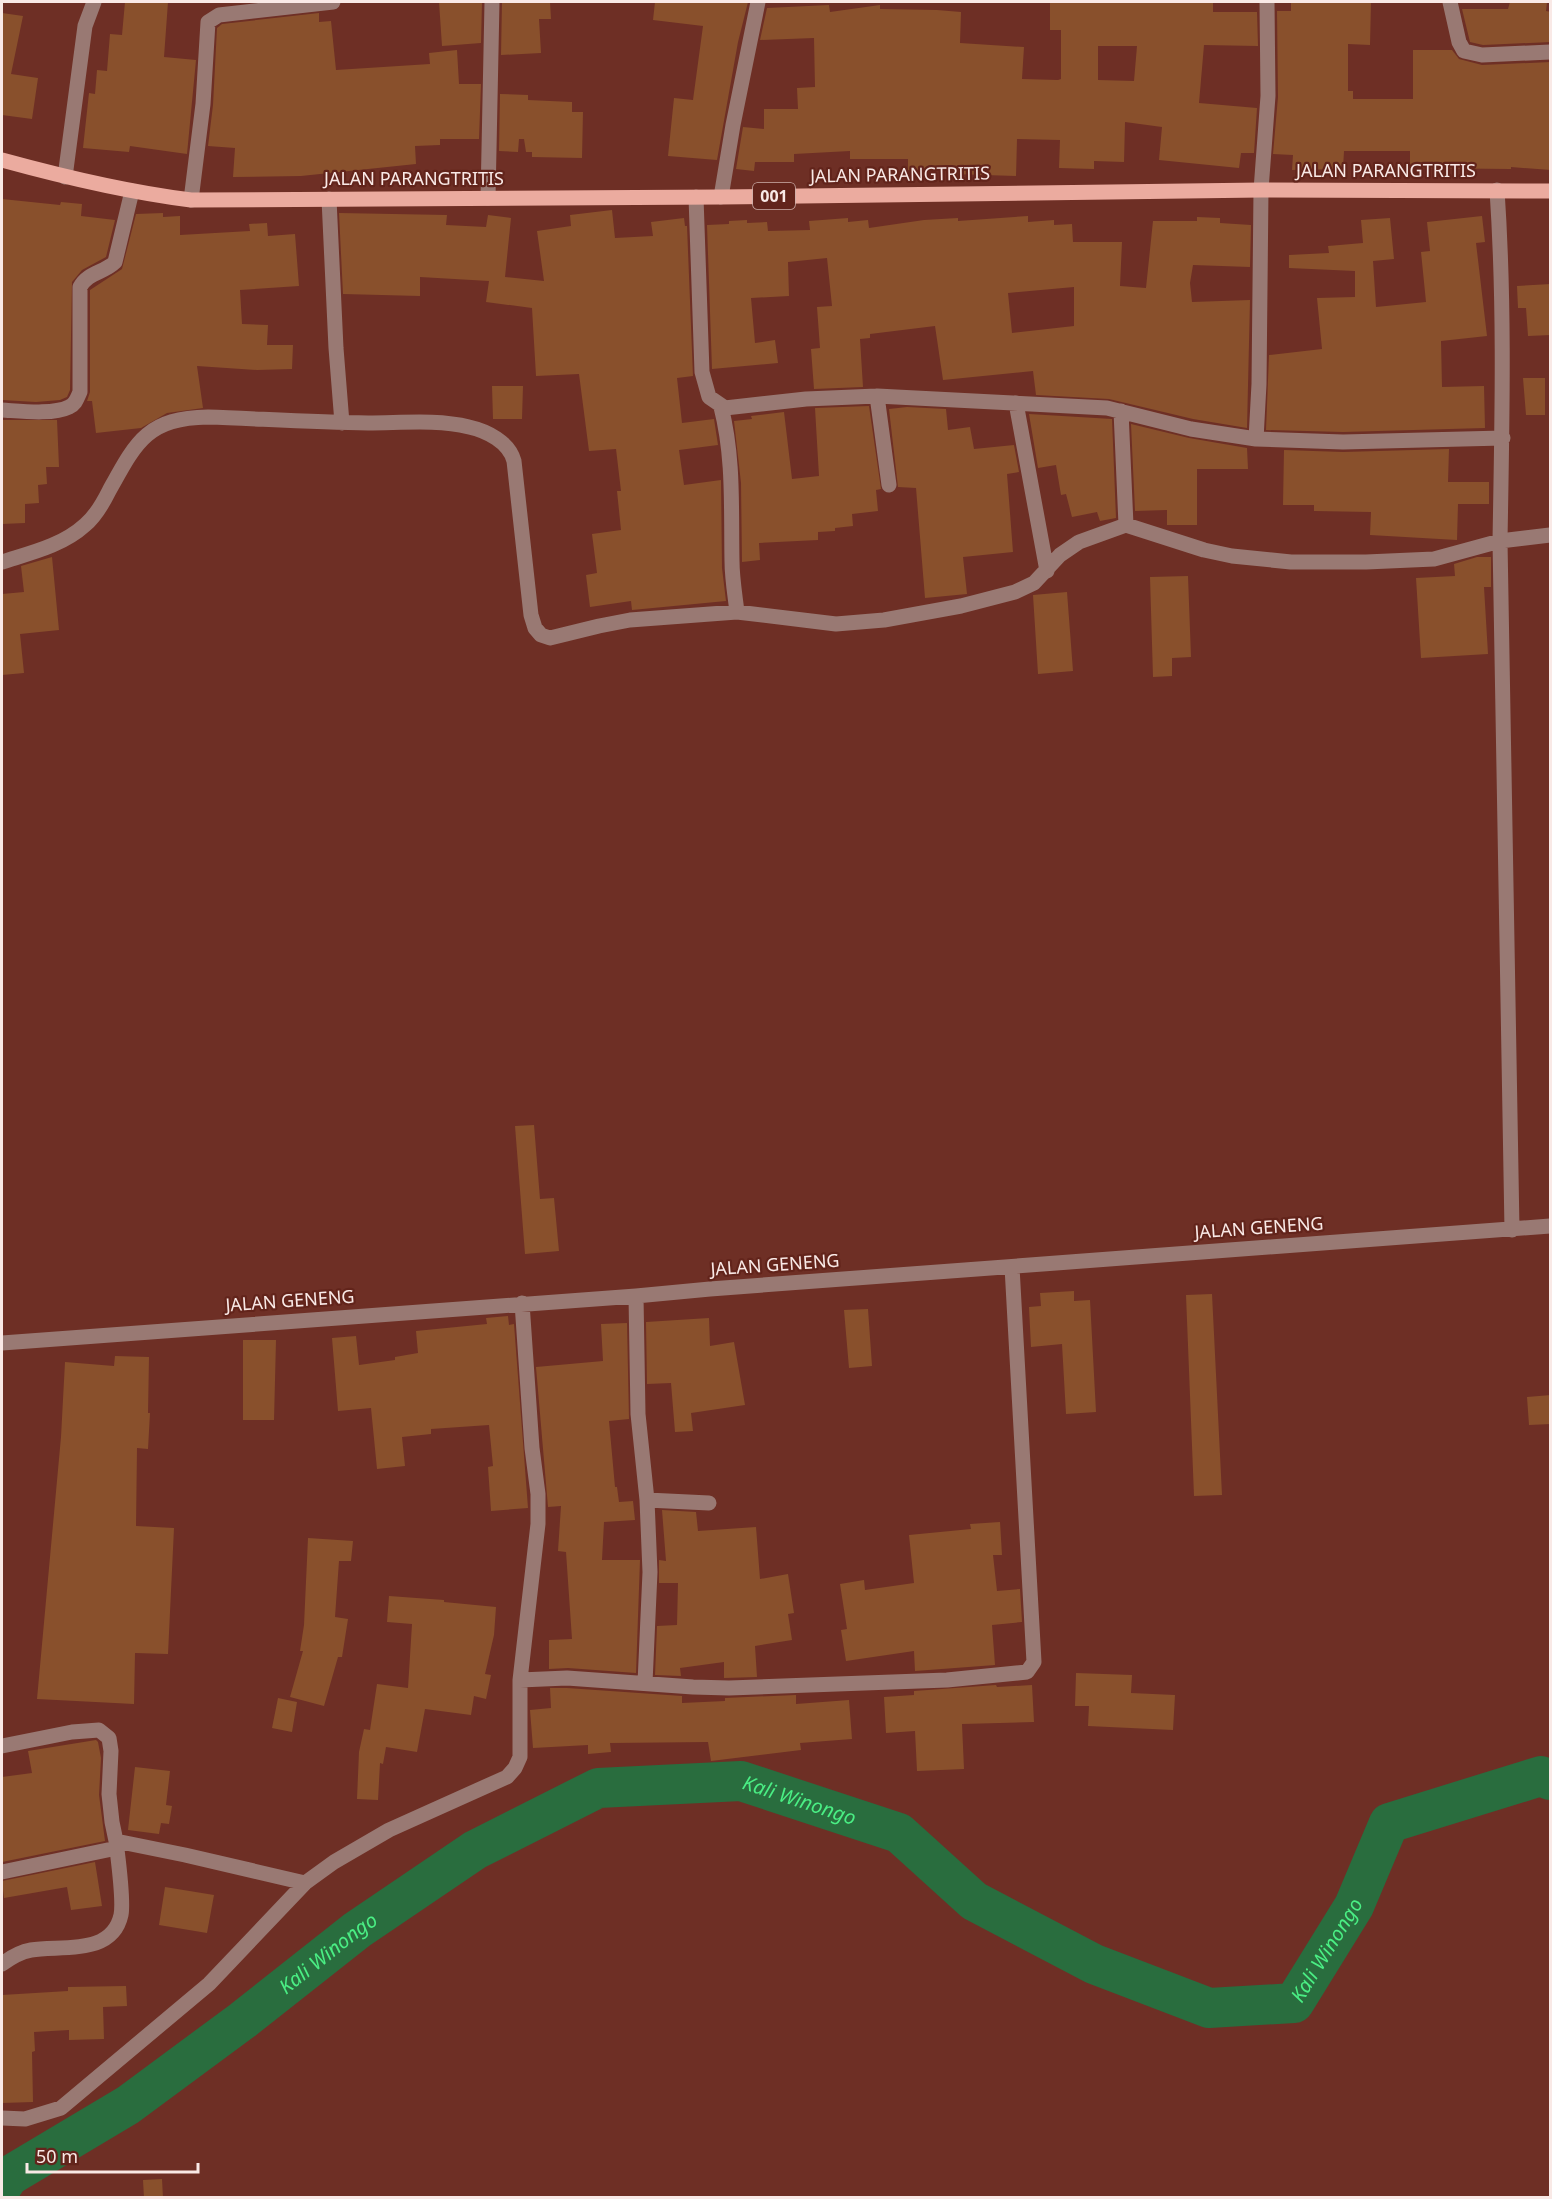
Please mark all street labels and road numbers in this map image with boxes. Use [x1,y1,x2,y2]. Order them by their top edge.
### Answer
street label: JALAN PARANGTRITIS [1294,158,1476,182]
street label: JALAN PARANGTRITIS [808,160,990,188]
street label: JALAN PARANGTRITIS [322,166,504,190]
road number: 001 [753,183,795,209]
street label: JALAN GENENG [1192,1211,1324,1244]
street label: JALAN GENENG [708,1248,840,1281]
street label: JALAN GENENG [223,1284,355,1317]

